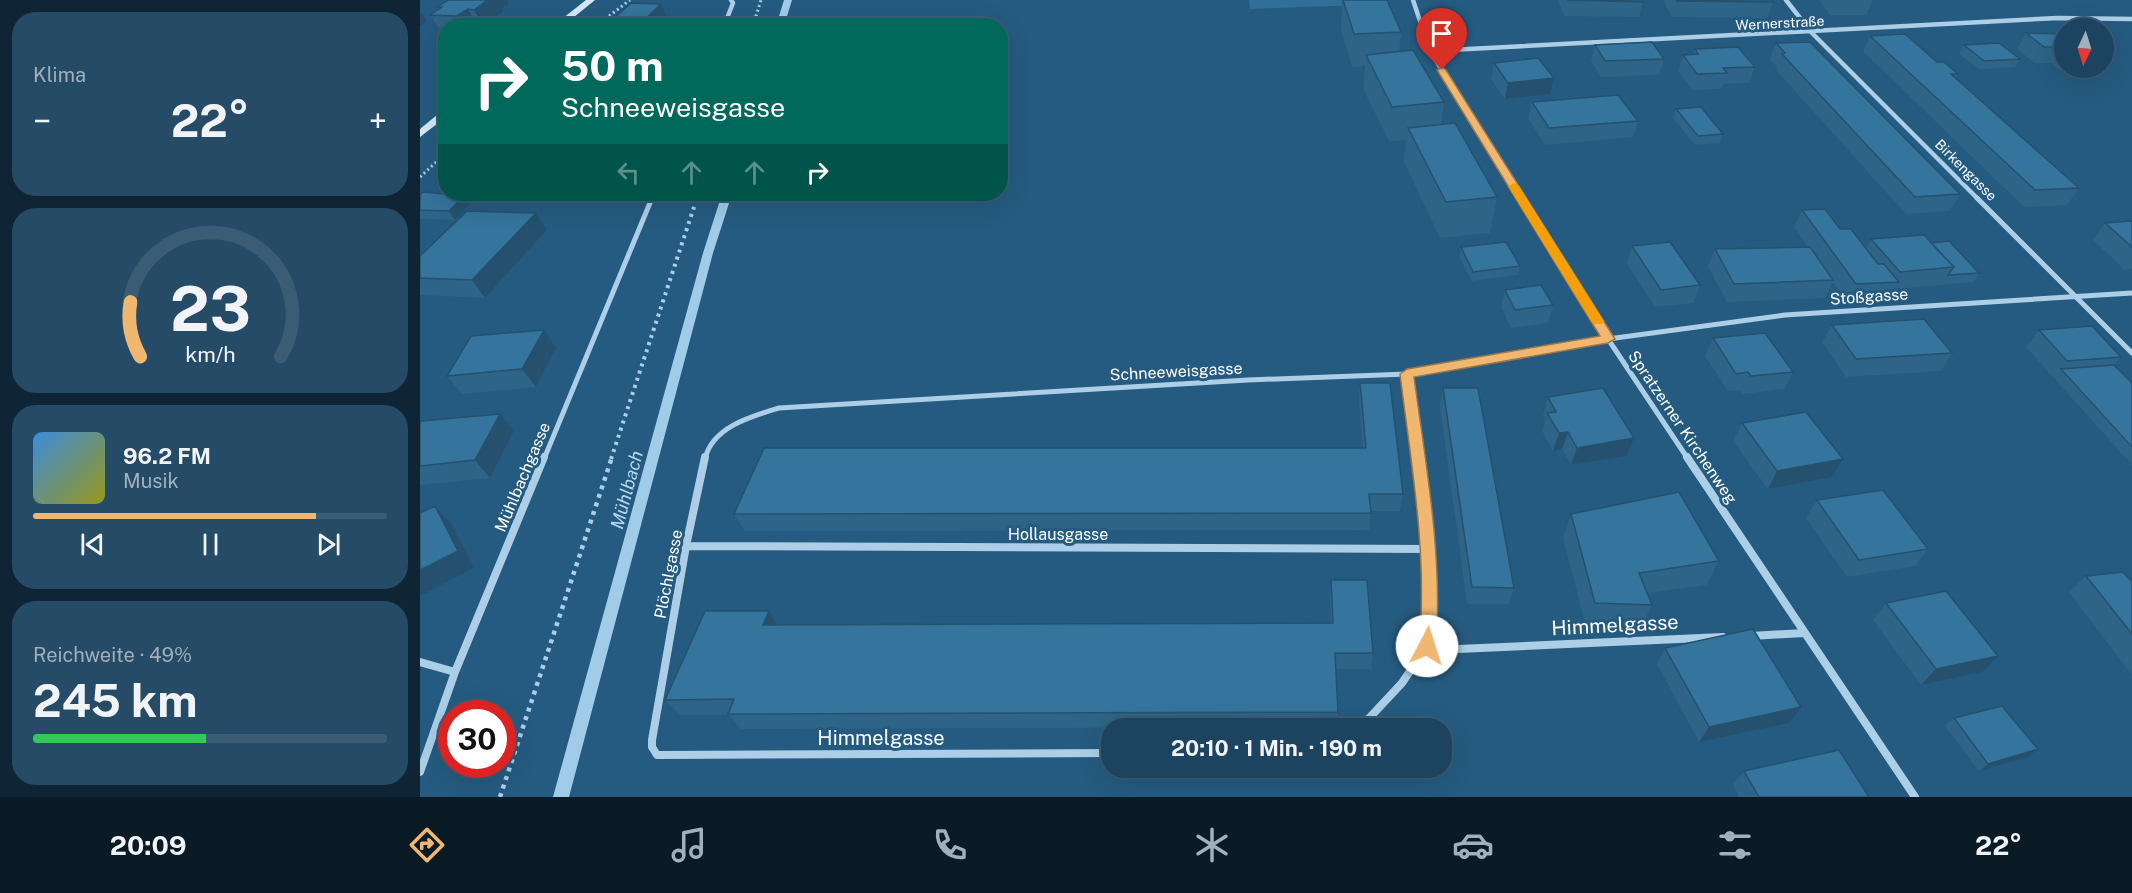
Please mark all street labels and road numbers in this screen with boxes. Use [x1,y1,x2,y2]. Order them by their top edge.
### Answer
street label: Wernerstraße [1735,13,1825,33]
street label: Birkengasse [1932,136,2000,204]
street label: Stoßgasse [1829,284,1909,309]
street label: Spratzerner Kirchenweg [1624,347,1741,507]
street label: Schneeweisgasse [1109,359,1243,384]
street label: Mühlbachgasse [491,419,554,535]
street label: Hollausgasse [1008,525,1108,544]
street label: Plöchlgasse [651,528,686,620]
street label: Himmelgasse [1551,610,1679,640]
street label: Himmelgasse [817,726,945,750]

